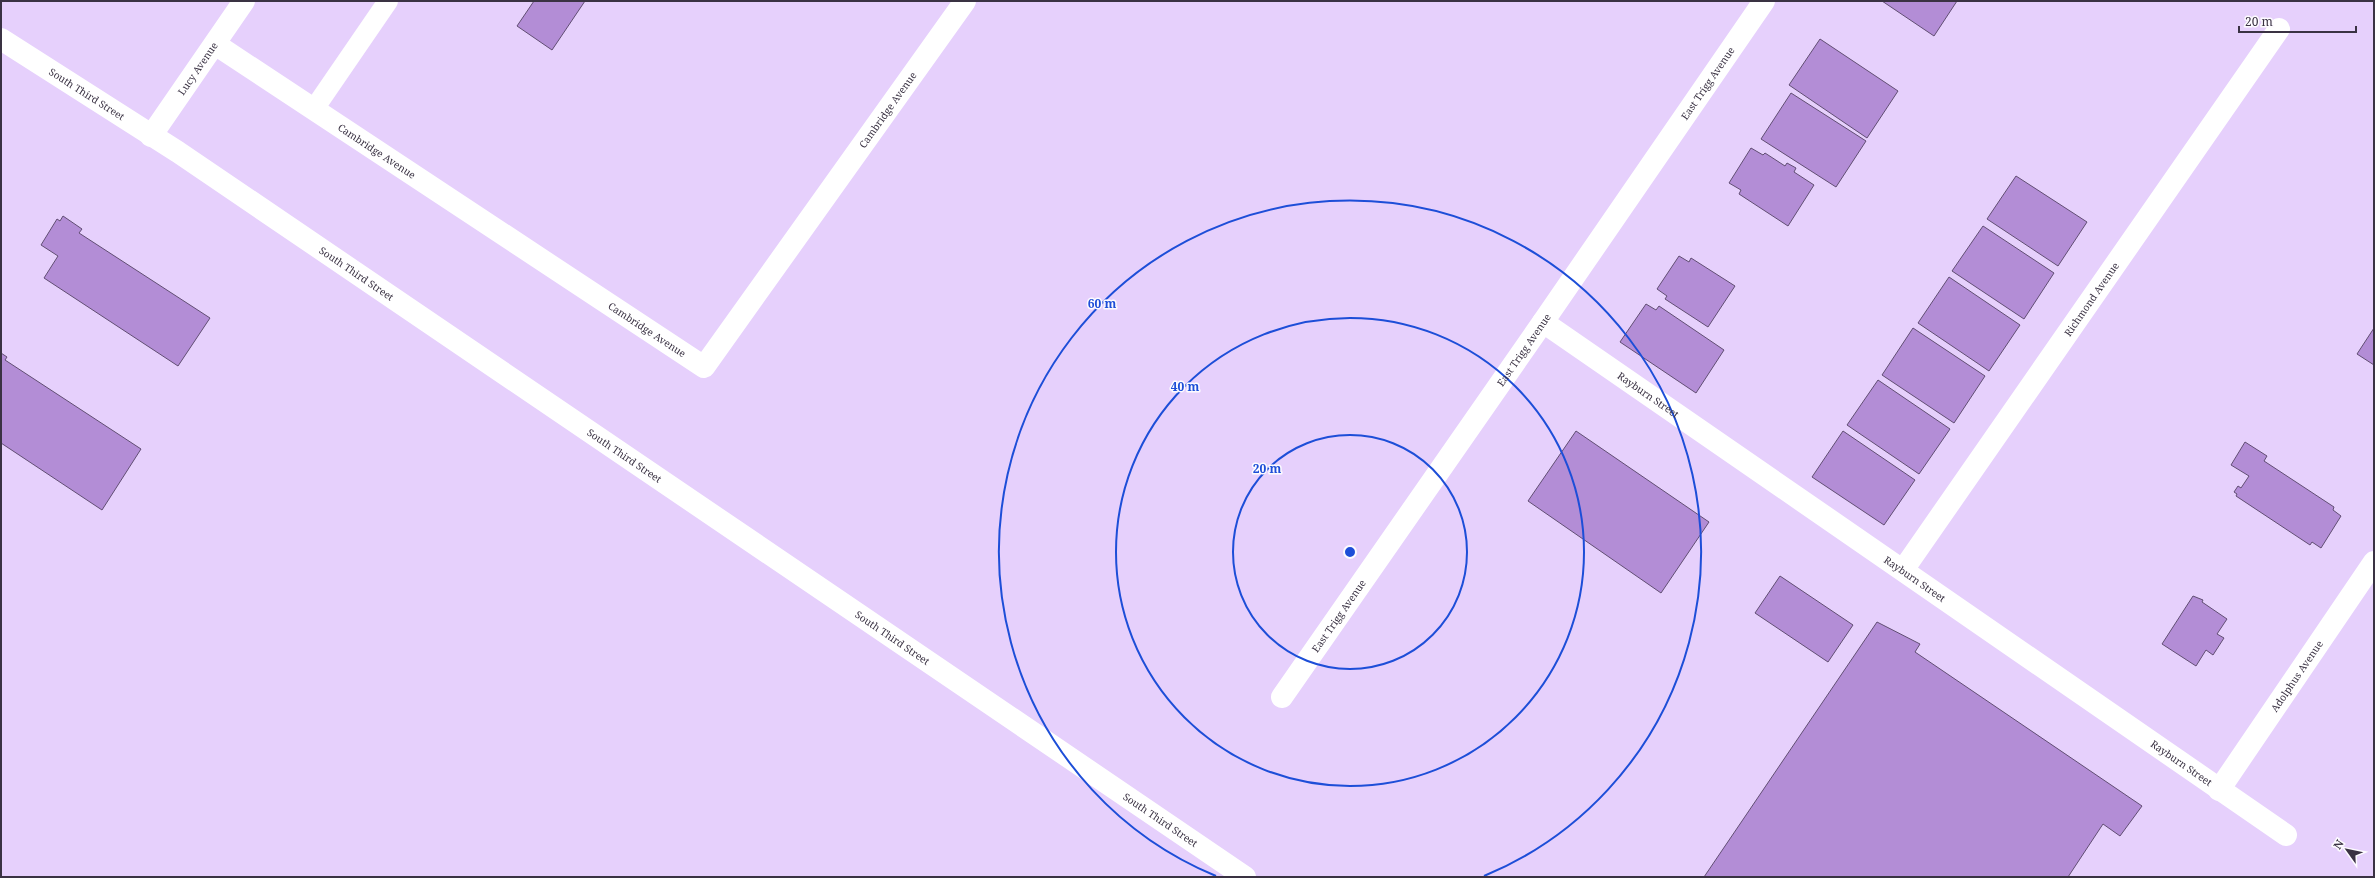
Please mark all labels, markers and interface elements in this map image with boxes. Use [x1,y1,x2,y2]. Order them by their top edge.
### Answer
scale bar [2239,8,2356,34]
text: 20 m [2245,13,2273,30]
street label: Lucy Avenue [174,39,221,98]
street label: East Trigg Avenue [1677,44,1738,122]
street label: South Third Street [46,65,128,124]
street label: Cambridge Avenue [855,69,919,151]
street label: Cambridge Avenue [335,120,419,182]
street label: South Third Street [317,243,397,304]
street label: Richmond Avenue [2061,259,2122,339]
text: 60 m [1088,295,1116,312]
street label: Cambridge Avenue [606,299,689,360]
street label: East Trigg Avenue [1493,311,1554,389]
street label: Rayburn Street [1615,369,1682,421]
text: 40 m [1171,378,1199,395]
street label: South Third Street [585,425,665,486]
text: 20 m [1253,460,1281,477]
centre of rings [1343,545,1357,559]
street label: Rayburn Street [1881,553,1949,605]
street label: East Trigg Avenue [1308,577,1369,655]
street label: South Third Street [853,607,933,668]
street label: Adolphus Avenue [2267,637,2326,714]
street label: Rayburn Street [2148,737,2216,789]
street label: South Third Street [1121,789,1201,850]
north arrow [2327,830,2367,870]
text: N [2330,836,2347,852]

